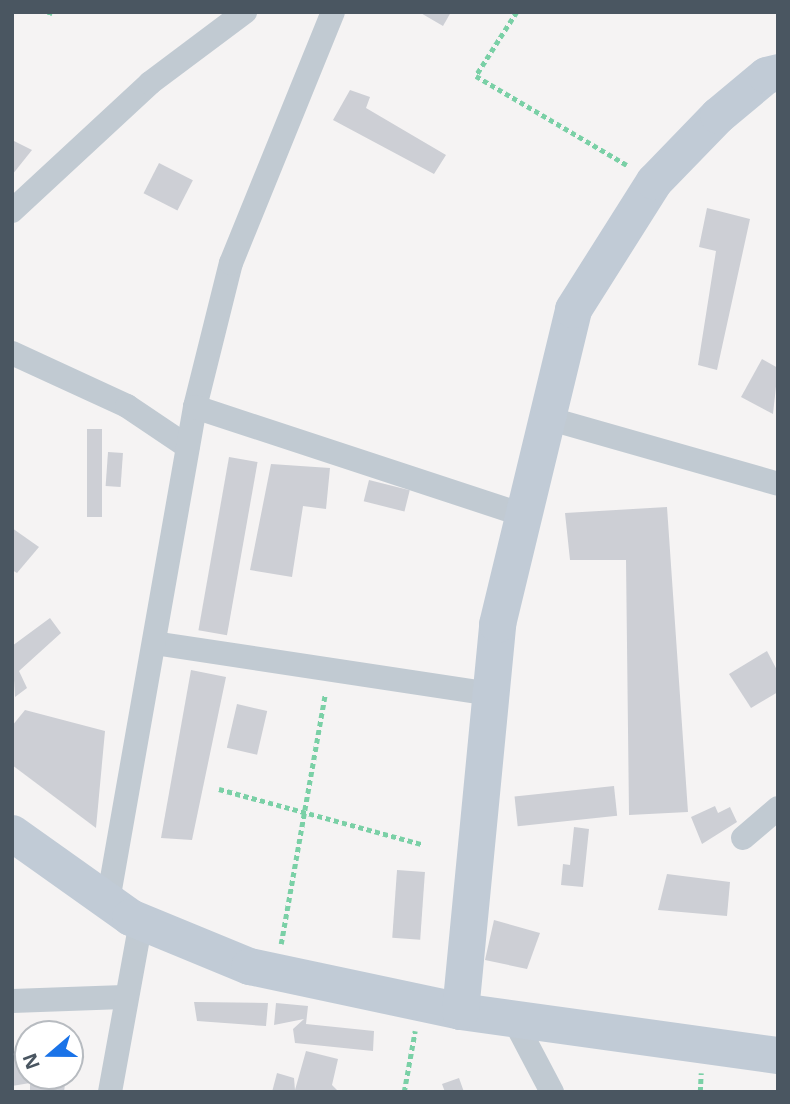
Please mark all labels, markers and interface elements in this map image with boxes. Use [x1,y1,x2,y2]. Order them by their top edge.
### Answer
north arrow [14,1020,84,1090]
text: N [16,1050,46,1073]

